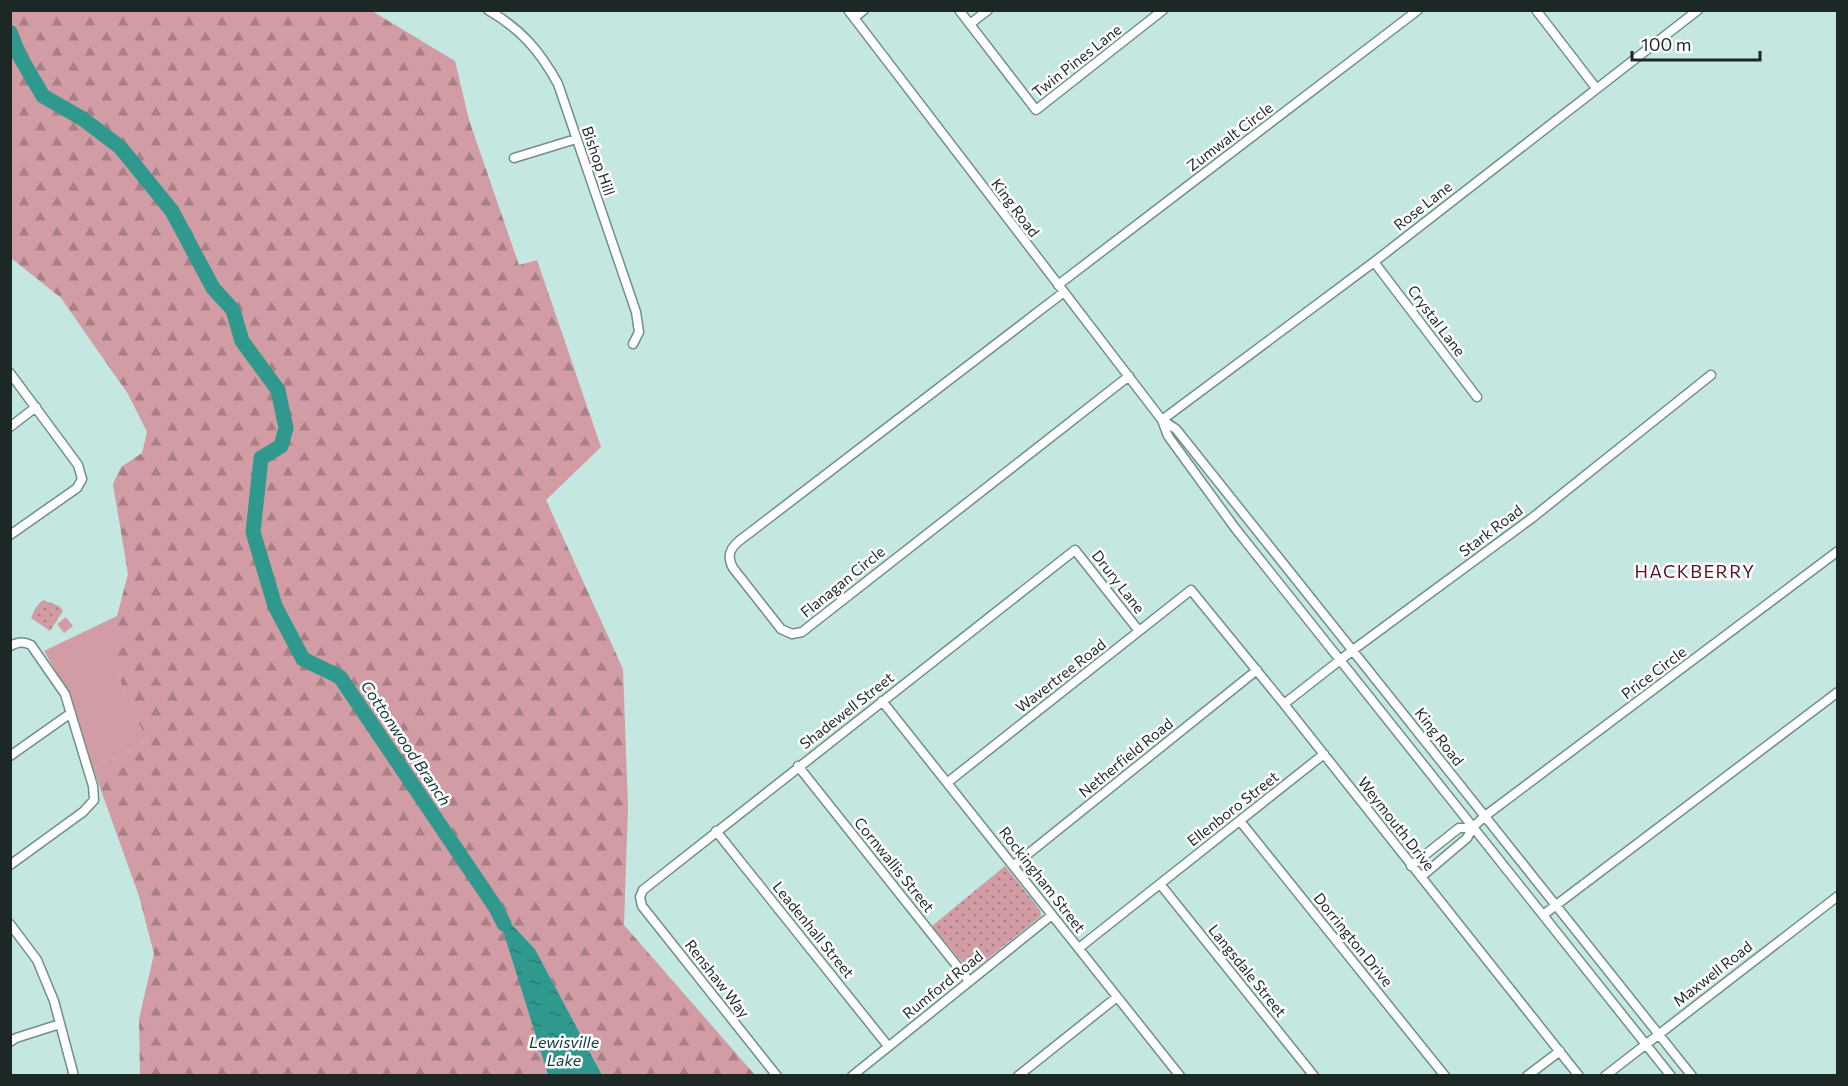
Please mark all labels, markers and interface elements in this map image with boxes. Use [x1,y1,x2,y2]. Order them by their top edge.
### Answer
street label: Twin Pines Lane [1028,20,1125,101]
scale bar [1632,24,1760,62]
text: 100 m [1641,33,1691,55]
street label: Zumwalt Circle [1183,98,1276,174]
street label: Bishop Hill [579,124,619,198]
street label: King Road [988,175,1044,240]
street label: Rose Lane [1390,177,1455,234]
street label: Crystal Lane [1404,281,1469,360]
street label: Stark Road [1455,501,1526,560]
street label: Flanagan Circle [797,542,888,621]
street label: Drury Lane [1089,546,1149,617]
district label: HACKBERRY [1635,560,1755,582]
street label: Wavertree Road [1012,635,1109,716]
street label: Price Circle [1617,642,1689,702]
street label: Shadewell Street [796,668,897,752]
water label: Cottonwood Branch [357,677,455,809]
street label: King Road [1412,704,1468,769]
street label: Netherfield Road [1075,714,1176,801]
street label: Ellenboro Street [1183,767,1282,849]
street label: Weymouth Drive [1355,773,1439,874]
street label: Cornwallis Street [851,813,939,915]
street label: Rockingham Street [996,823,1090,936]
street label: Leadenhall Street [769,878,858,981]
street label: Dorrington Drive [1311,889,1397,990]
street label: Langsdale Street [1205,921,1290,1020]
street label: Renshaw Way [682,936,754,1021]
street label: Maxwell Road [1669,937,1755,1010]
street label: Rumford Road [899,946,986,1022]
water label: Lewisville Lake [529,1032,600,1069]

